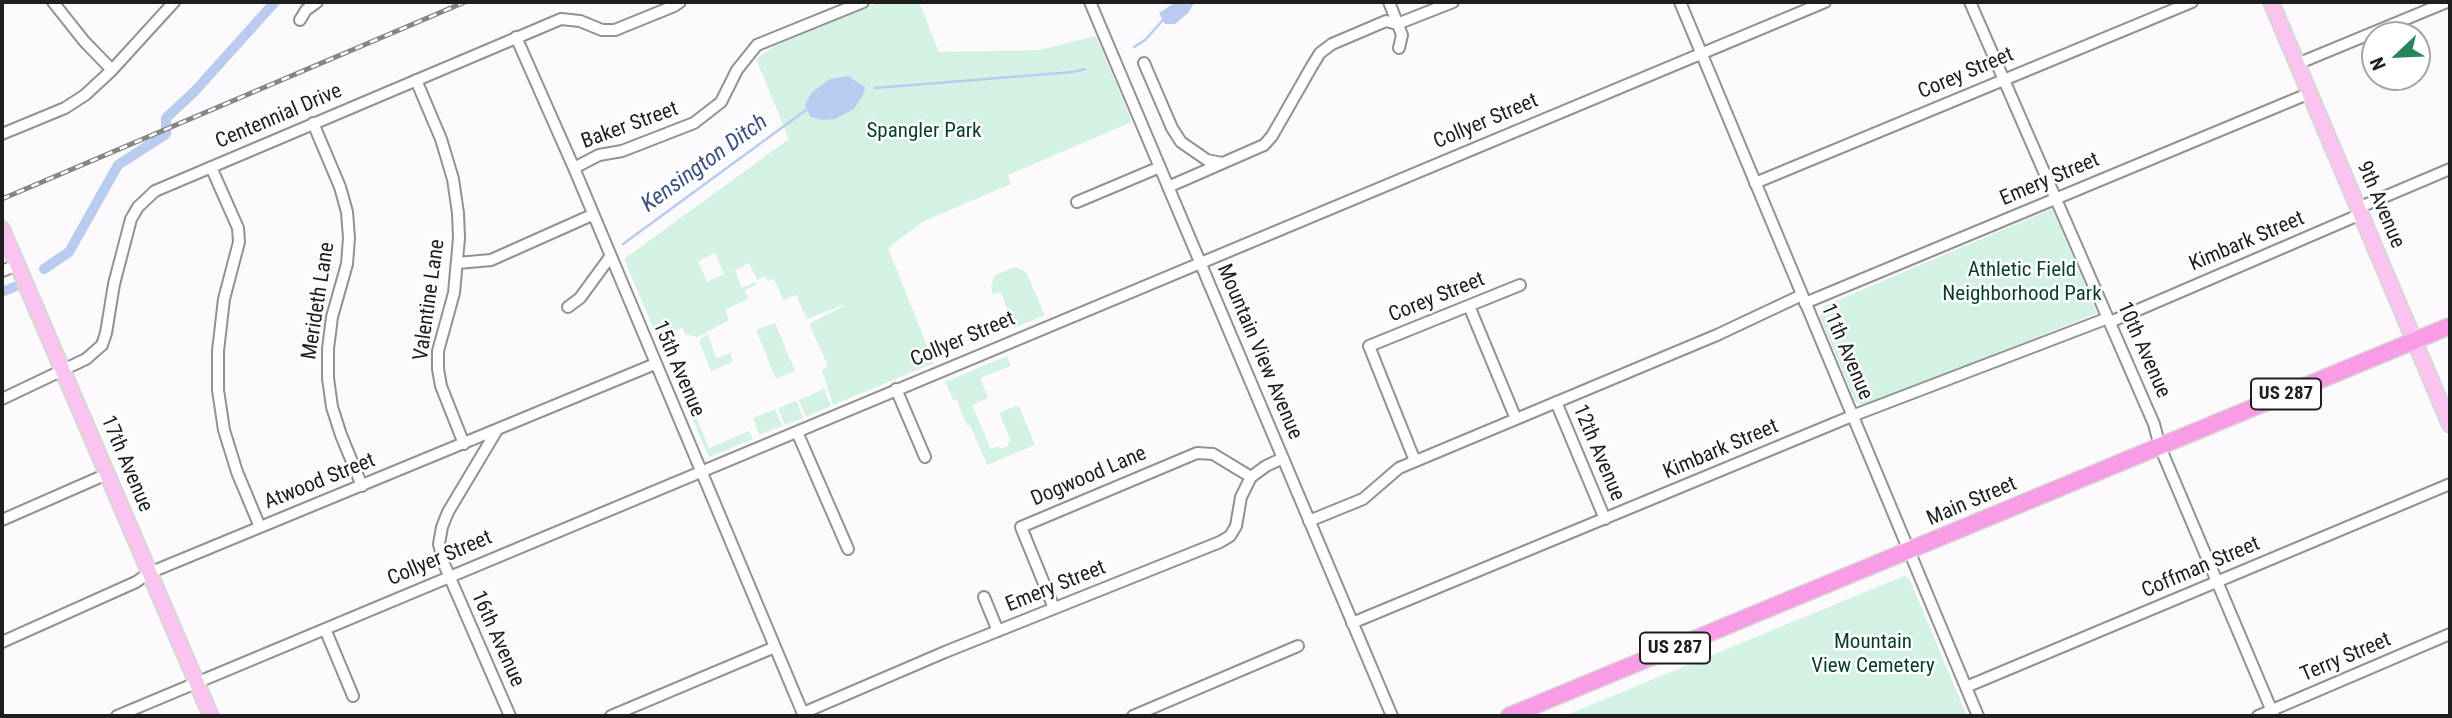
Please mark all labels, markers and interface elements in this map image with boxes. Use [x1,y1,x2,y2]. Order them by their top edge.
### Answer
north arrow [2361,21,2431,91]
street label: Corey Street [1915,43,2017,105]
text: N [2365,54,2391,73]
street label: Centennial Drive [212,79,346,155]
street label: Collyer Street [1430,89,1542,155]
street label: Baker Street [578,97,682,155]
water label: Kensington Ditch [636,109,774,219]
park label: Spangler Park [866,119,982,145]
street label: Emery Street [1997,148,2103,212]
street label: 9th Avenue [2350,158,2410,252]
street label: Kimbark Street [2186,206,2308,278]
street label: Valentine Lane [409,238,451,362]
street label: Merideth Lane [297,241,341,361]
park label: Athletic Field Neighborhood Park [1942,258,2102,308]
street label: Mountain View Avenue [1211,260,1307,444]
street label: Corey Street [1385,267,1489,329]
street label: 10th Avenue [2111,298,2175,402]
street label: 11th Avenue [1814,300,1878,404]
street label: Collyer Street [907,307,1019,373]
street label: 15th Avenue [646,317,710,421]
road number: US 287 [2251,378,2321,410]
street label: 12th Avenue [1566,401,1630,505]
street label: 17th Avenue [94,412,158,516]
street label: Kimbark Street [1660,414,1782,486]
street label: Dogwood Lane [1028,441,1150,513]
street label: Atwood Street [261,448,379,516]
street label: Main Street [1923,472,2021,532]
street label: Collyer Street [384,526,496,592]
street label: Coffman Street [2138,532,2264,604]
street label: Emery Street [1002,556,1110,618]
street label: 16th Avenue [465,587,529,691]
street label: Terry Street [2297,628,2395,688]
park label: Mountain View Cemetery [1811,630,1935,680]
road number: US 287 [1640,632,1710,664]

